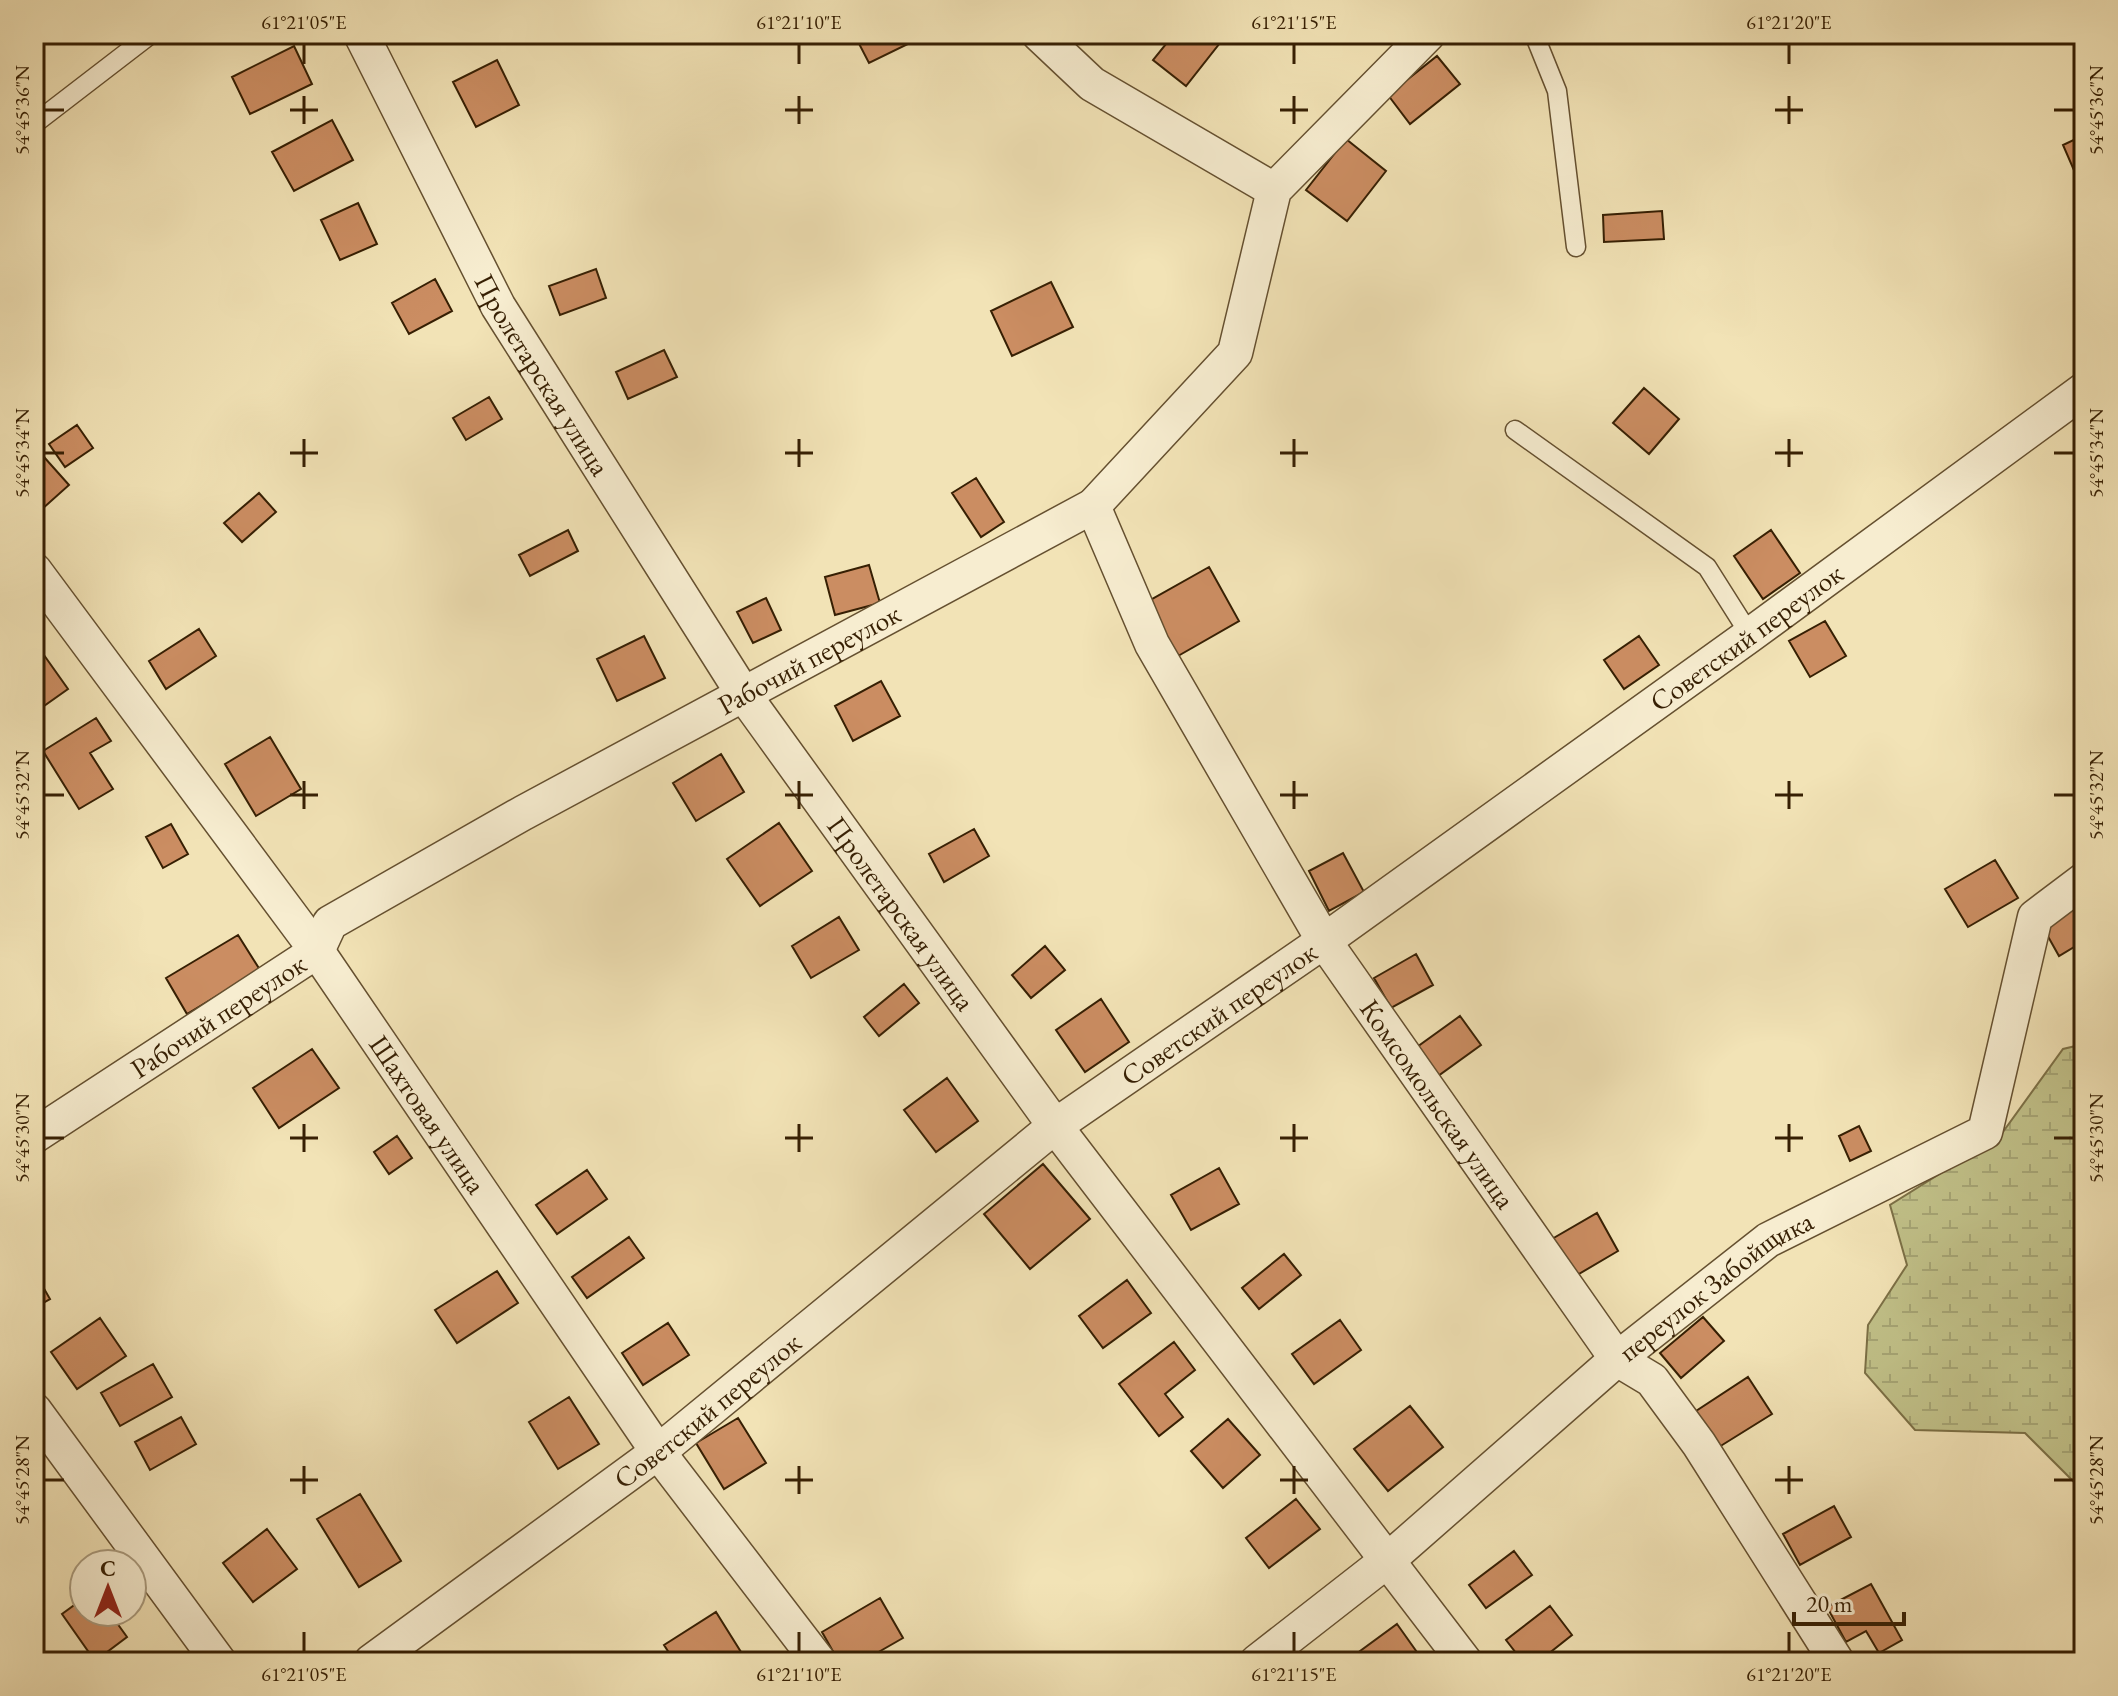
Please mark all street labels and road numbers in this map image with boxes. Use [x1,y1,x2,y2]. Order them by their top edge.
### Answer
street label: Пролетарская улица [467,267,619,483]
street label: Советский переулок [1642,555,1850,719]
street label: Рабочий переулок [711,595,907,723]
street label: Пролетарская улица [819,809,984,1018]
street label: Советский переулок [1114,933,1324,1094]
street label: Рабочий переулок [124,945,313,1086]
street label: Комсомольская улица [1352,992,1524,1216]
street label: Шахтовая улица [361,1028,495,1201]
street label: переулок Забойщика [1611,1202,1820,1369]
street label: Советский переулок [606,1324,808,1497]

